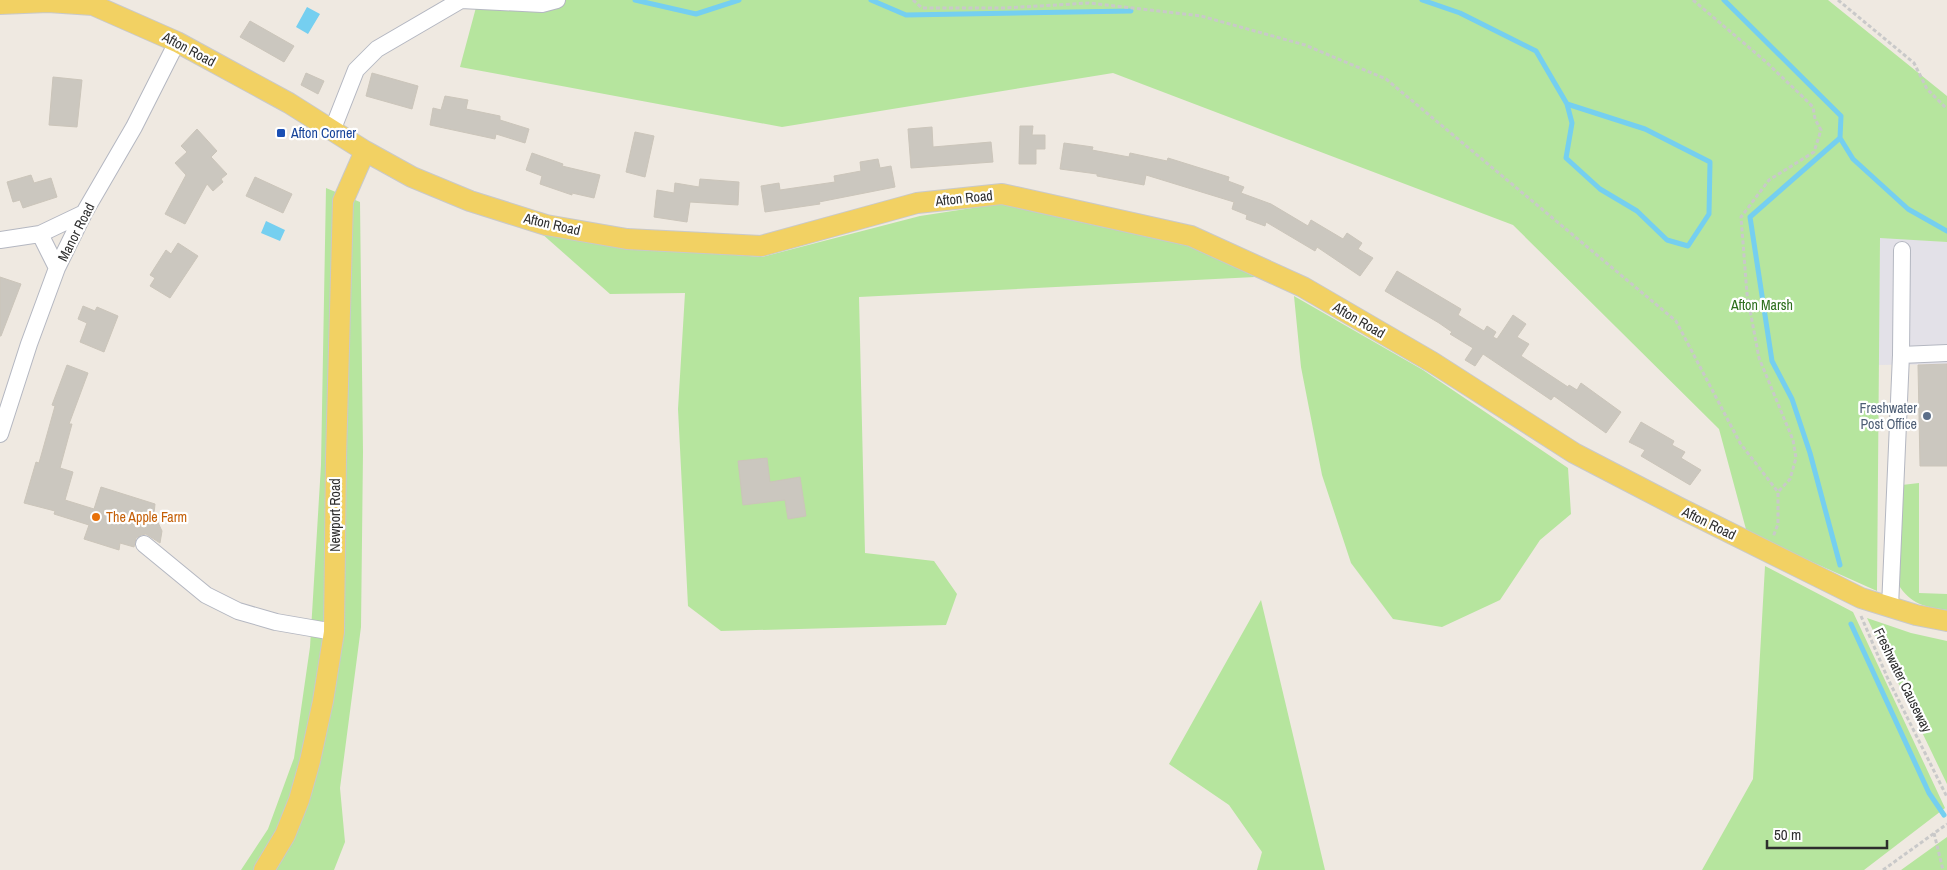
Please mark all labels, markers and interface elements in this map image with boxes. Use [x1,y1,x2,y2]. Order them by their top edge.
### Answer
street label: Afton Road [159,27,219,70]
place label: Afton Corner [290,124,356,142]
marker: Afton Corner [275,127,287,139]
street label: Afton Road [933,186,994,210]
street label: Manor Road [54,200,98,264]
street label: Afton Road [521,209,582,239]
park label: Afton Marsh [1730,296,1793,314]
street label: Afton Road [1329,297,1388,342]
place label: Freshwater Post Office [1860,399,1917,433]
marker: Freshwater Post Office [1921,410,1933,422]
street label: Newport Road [326,478,344,552]
street label: Afton Road [1678,502,1739,544]
place label: The Apple Farm [106,508,187,526]
marker: The Apple Farm [90,511,102,523]
street label: Freshwater Causeway [1870,625,1936,735]
scale bar [1767,818,1887,850]
text: 50 m [1774,824,1801,845]

